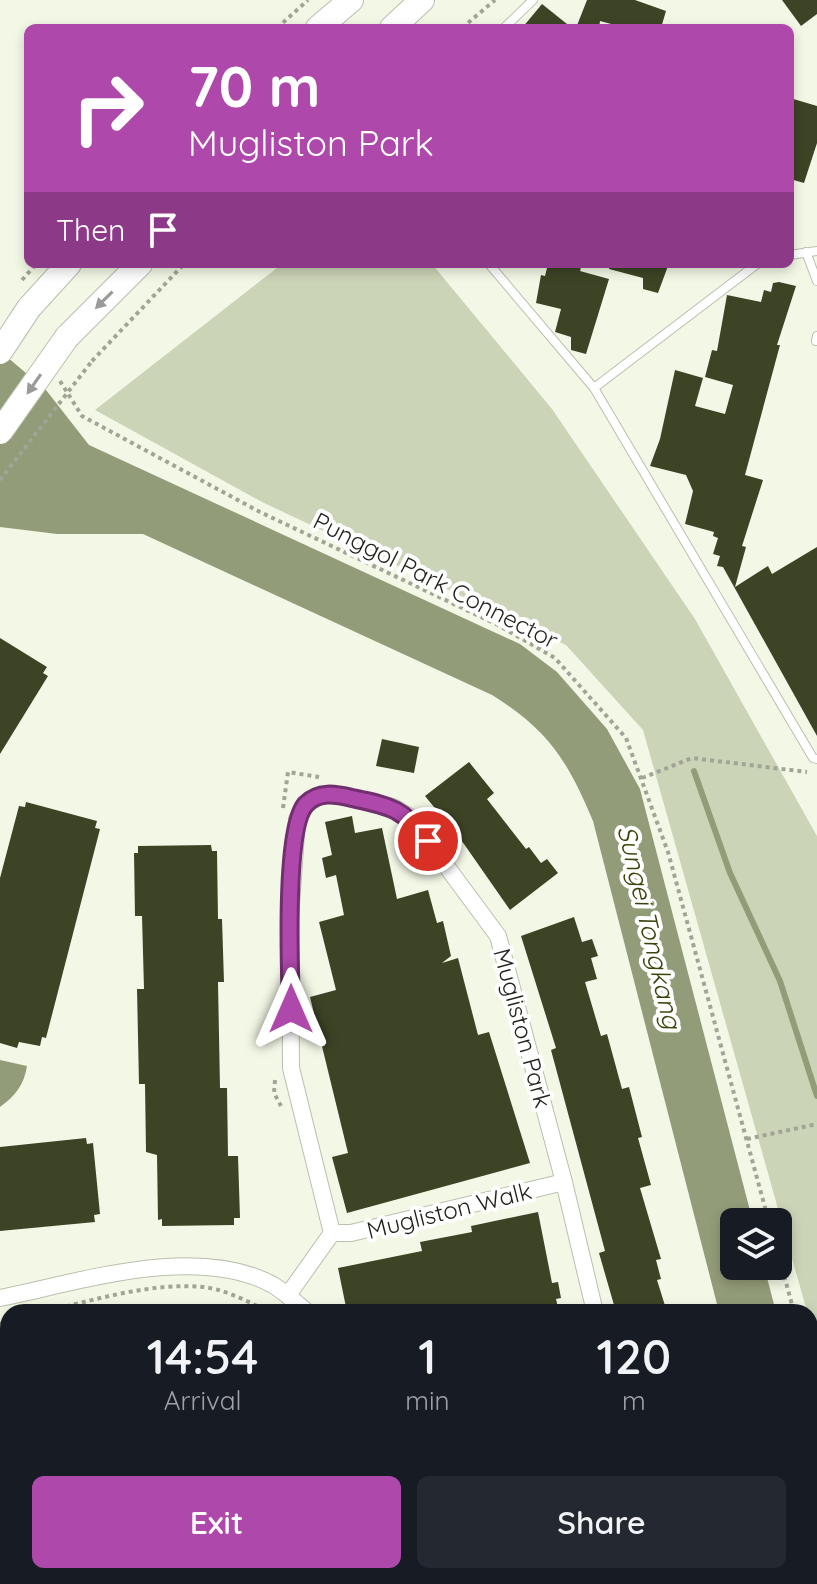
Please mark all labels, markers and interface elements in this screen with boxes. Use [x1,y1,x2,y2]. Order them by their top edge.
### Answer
text: 70 m [188,51,320,121]
icon: right [56,56,160,160]
text: Mugliston Park [188,120,434,165]
icon: arrive [141,208,185,252]
text: Then [56,211,125,249]
one-way arrow [95,291,114,309]
one-way arrow [27,374,42,395]
street label: Punggol Park Connector [309,505,563,655]
pin [394,807,462,875]
icon: arrive [406,819,450,863]
water label: Sungei Tongkang [611,822,690,1034]
street label: Mugliston Park [487,945,559,1111]
position arrow [249,967,333,1051]
street label: Mugliston Walk [363,1175,535,1245]
map controls [720,1208,792,1280]
button: layers [720,1208,792,1280]
text: 14:54 [147,1326,258,1386]
text: 1 [418,1326,437,1386]
text: 120 [596,1326,671,1386]
text: Arrival [164,1384,242,1417]
text: min [405,1384,450,1417]
text: m [622,1384,646,1417]
button: Exit [32,1476,401,1568]
button: Share [417,1476,786,1568]

